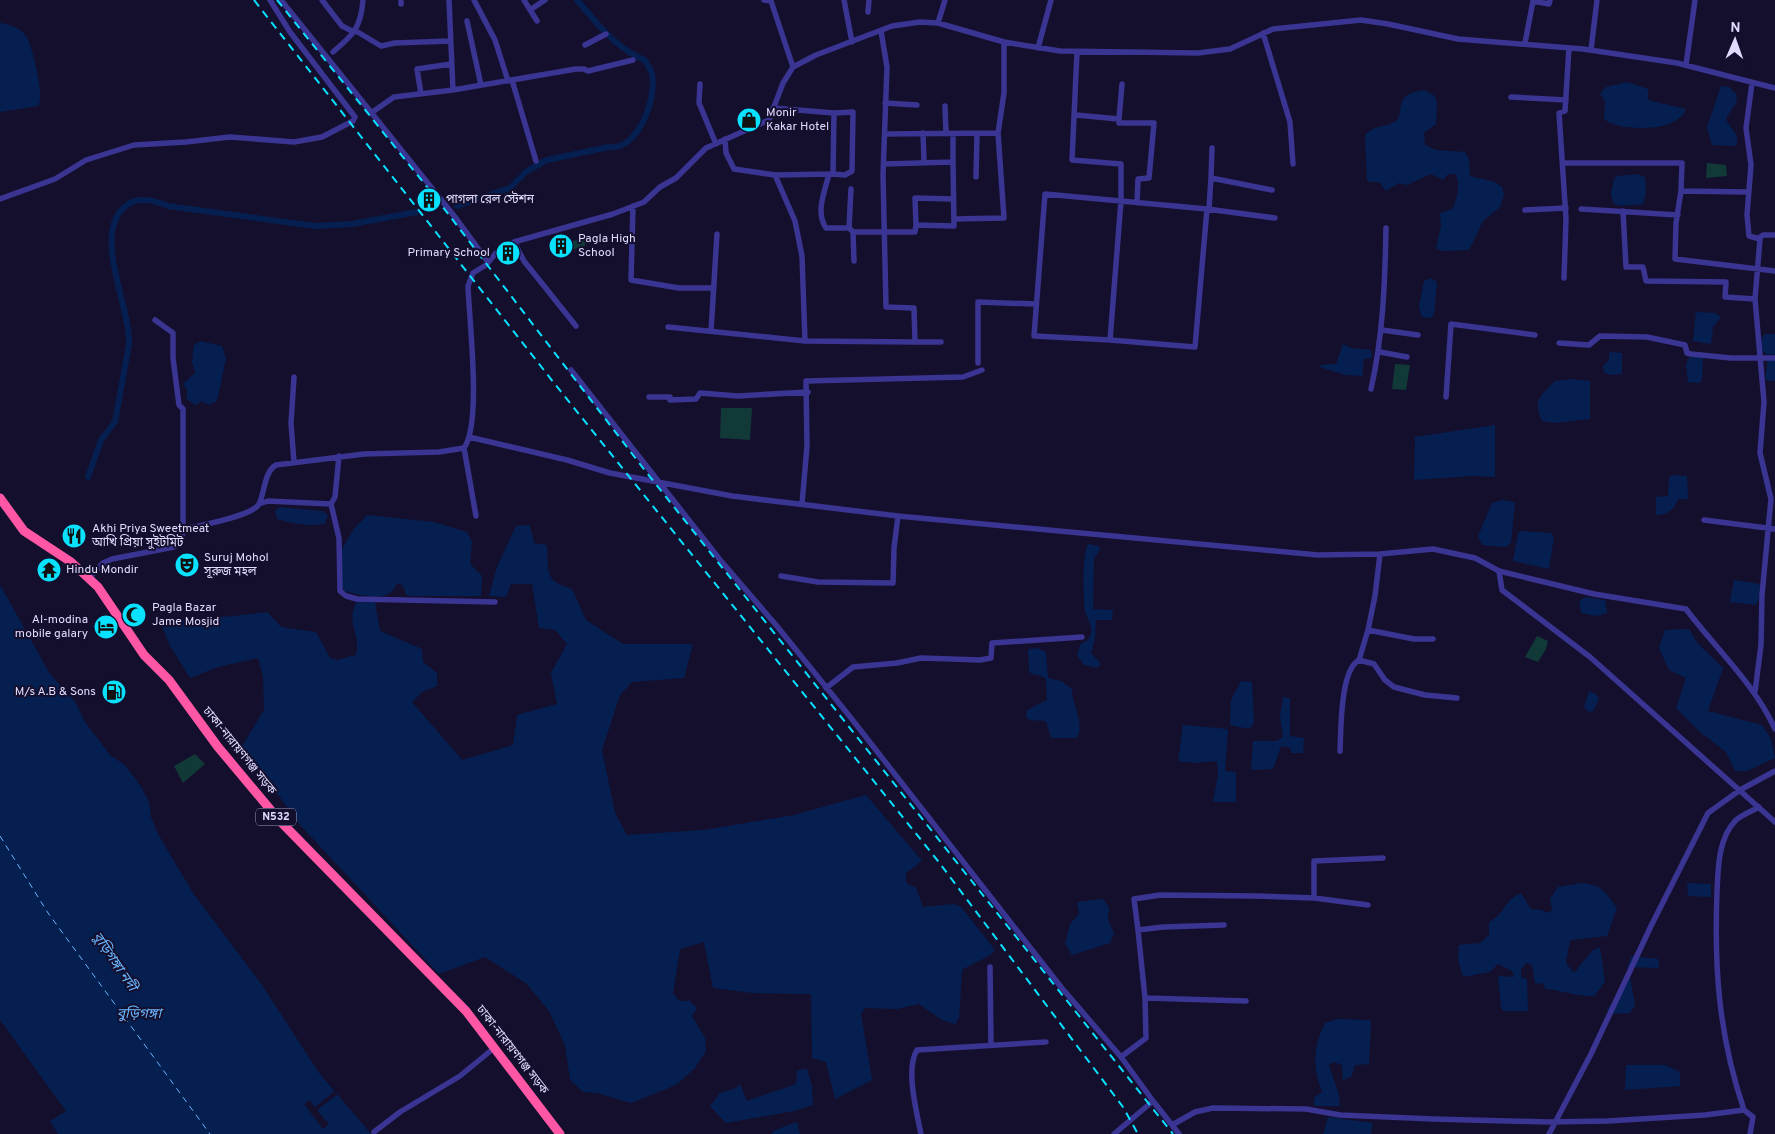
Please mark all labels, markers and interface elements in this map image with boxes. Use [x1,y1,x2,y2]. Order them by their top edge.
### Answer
north arrow [1710,15,1760,65]
text: N [1730,20,1741,37]
place label: Monir Kakar Hotel [766,105,829,135]
shop icon: Monir Kakar Hotel [736,107,762,133]
building icon: পাগলা রেল স্টেশন [416,187,442,213]
place label: পাগলা রেল স্টেশন [446,191,535,208]
place label: Pagla High School [578,231,636,261]
building icon: Pagla High School [548,233,574,259]
building icon: Primary School [495,240,521,266]
place label: Primary School [408,245,490,261]
place label: Akhi Priya Sweetmeat আখি প্রিয়া সুইটমিট [91,521,209,551]
restaurant icon: Akhi Priya Sweetmeat আখি প্রিয়া সুইটমিট [61,523,87,549]
place label: Suruj Mohol সূরুজ মহল [203,550,269,580]
theatre icon: Suruj Mohol সূরুজ মহল [174,552,200,578]
temple icon: Hindu Mondir [36,557,62,583]
place label: Hindu Mondir [66,562,139,578]
place label: Pagla Bazar Jame Mosjid [152,600,219,630]
mosque icon: Pagla Bazar Jame Mosjid [121,602,147,628]
place label: Al-modina mobile galary [15,612,88,642]
hotel icon: Al-modina mobile galary [93,614,119,640]
fuel station icon: M/s A.B & Sons [101,679,127,705]
place label: M/s A.B & Sons [15,684,96,700]
street label: ঢাকা-নারায়ণগঞ্জ সড়ক [198,703,280,798]
road number: N532 [256,809,296,826]
water label: বুড়িগঙ্গা নদী [88,929,143,997]
street label: ঢাকা-নারায়ণগঞ্জ সড়ক [472,1002,552,1098]
water label: বুড়িগঙ্গা [117,1005,164,1023]

